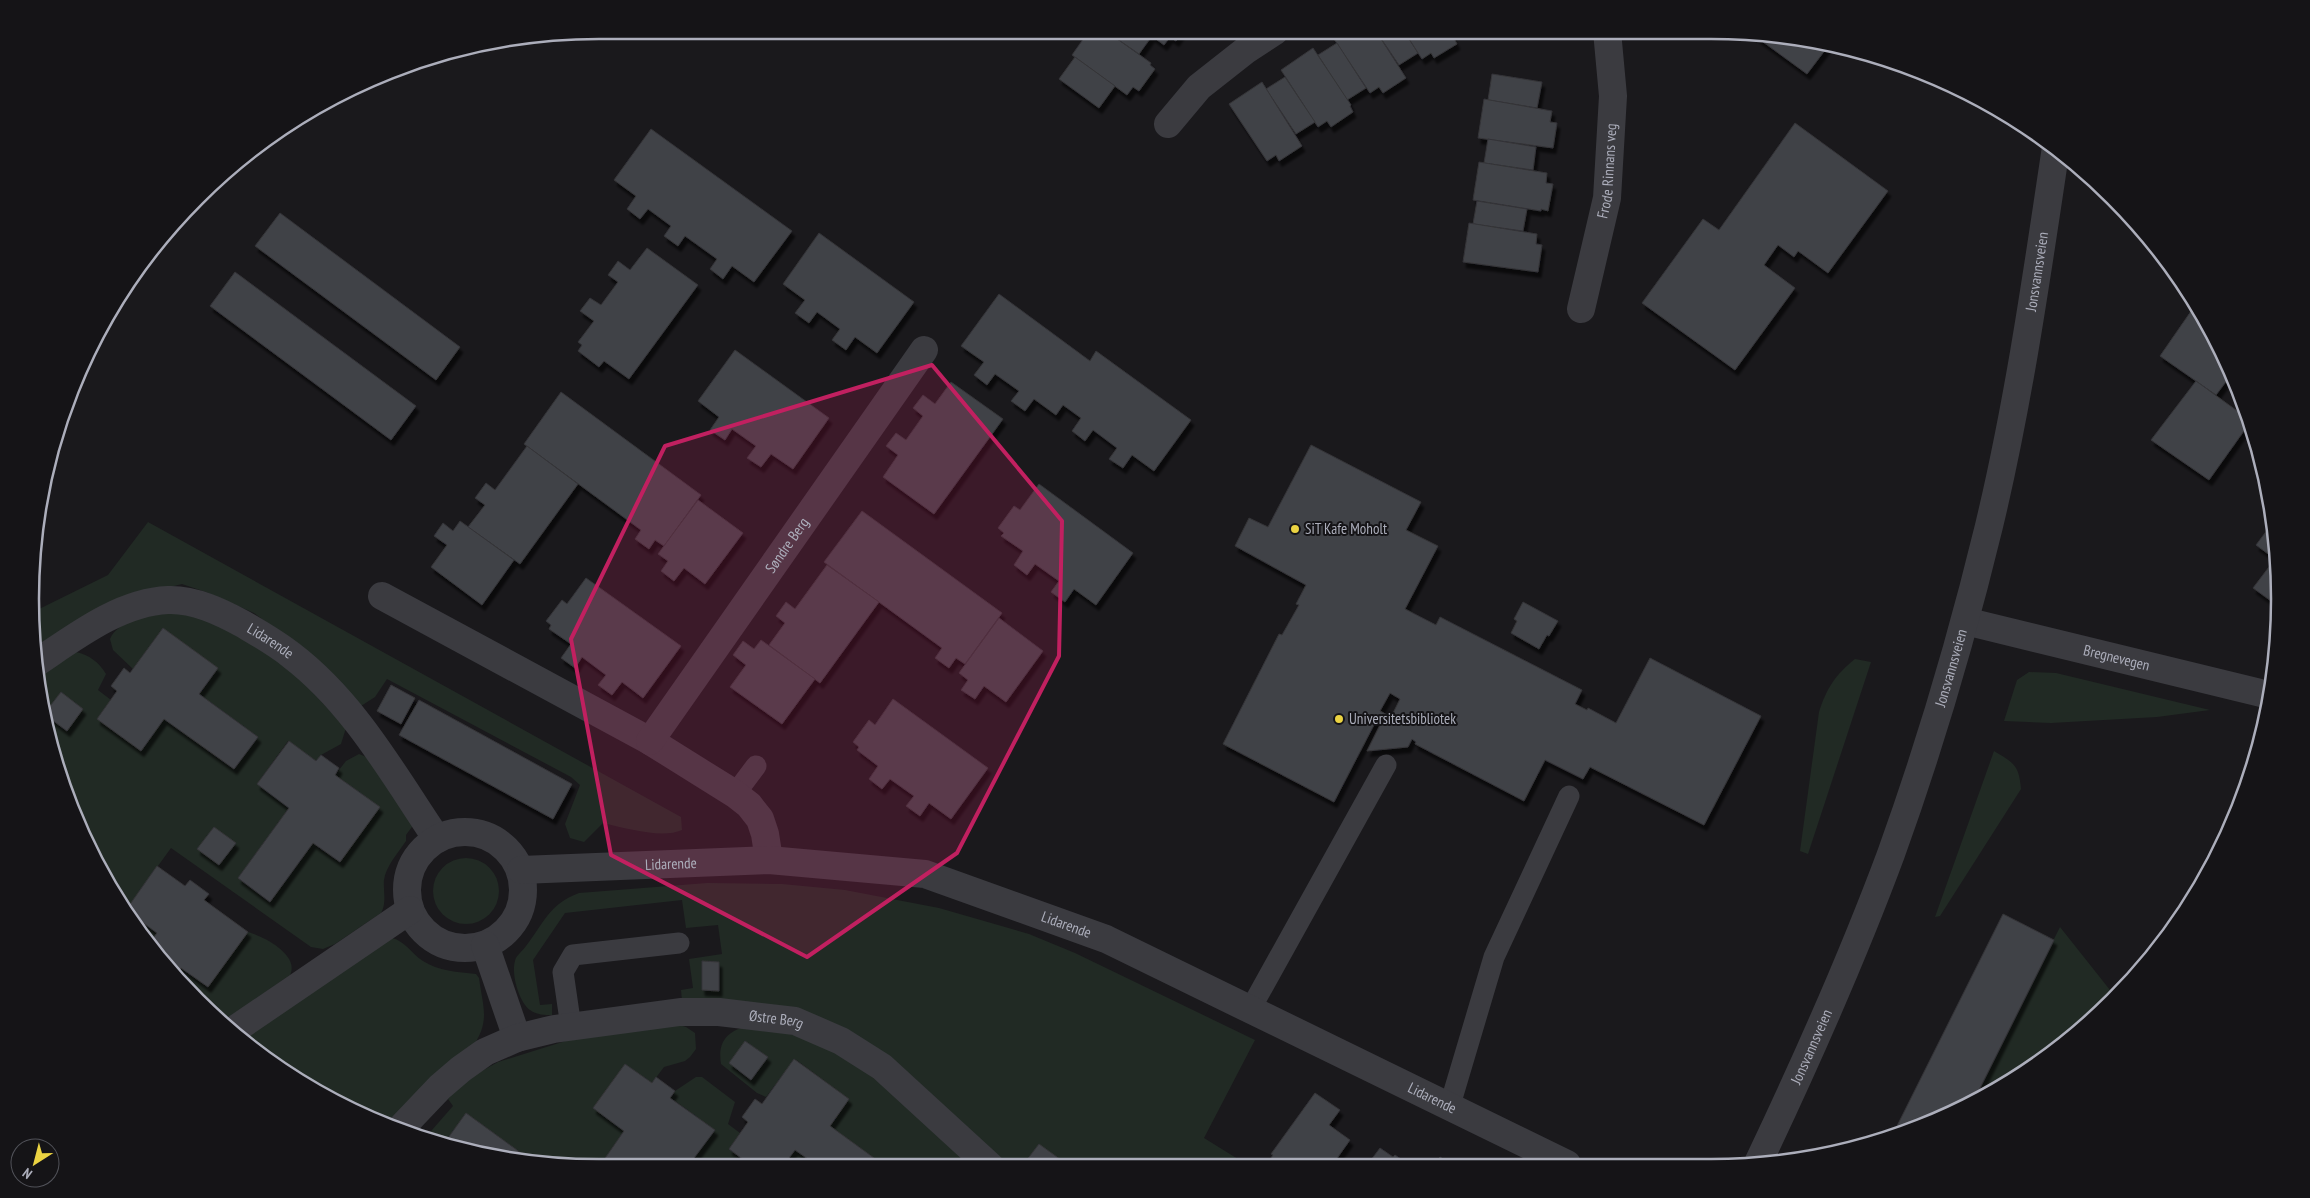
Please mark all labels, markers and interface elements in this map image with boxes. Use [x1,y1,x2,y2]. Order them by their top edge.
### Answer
street label: Frode Rinnans veg [1593,123,1620,220]
street label: Jonsvannsveien [2021,231,2052,314]
street label: Søndre Berg [761,514,813,576]
place label: SiT Kafe Moholt [1305,519,1387,538]
marker: SiT Kafe Moholt [1289,523,1301,535]
street label: Lidarende [244,619,298,663]
street label: Jonsvannsveien [1930,627,1971,710]
street label: Bregnevegen [2082,640,2152,675]
place label: Universitetsbibliotek [1349,709,1456,728]
marker: Universitetsbibliotek [1333,713,1345,725]
street label: Lidarende [645,853,697,874]
street label: Lidarende [1039,907,1094,942]
street label: Østre Berg [748,1006,807,1033]
street label: Jonsvannsveien [1786,1006,1836,1088]
street label: Lidarende [1405,1078,1460,1118]
north arrow [10,1138,60,1188]
text: N [19,1164,36,1183]

